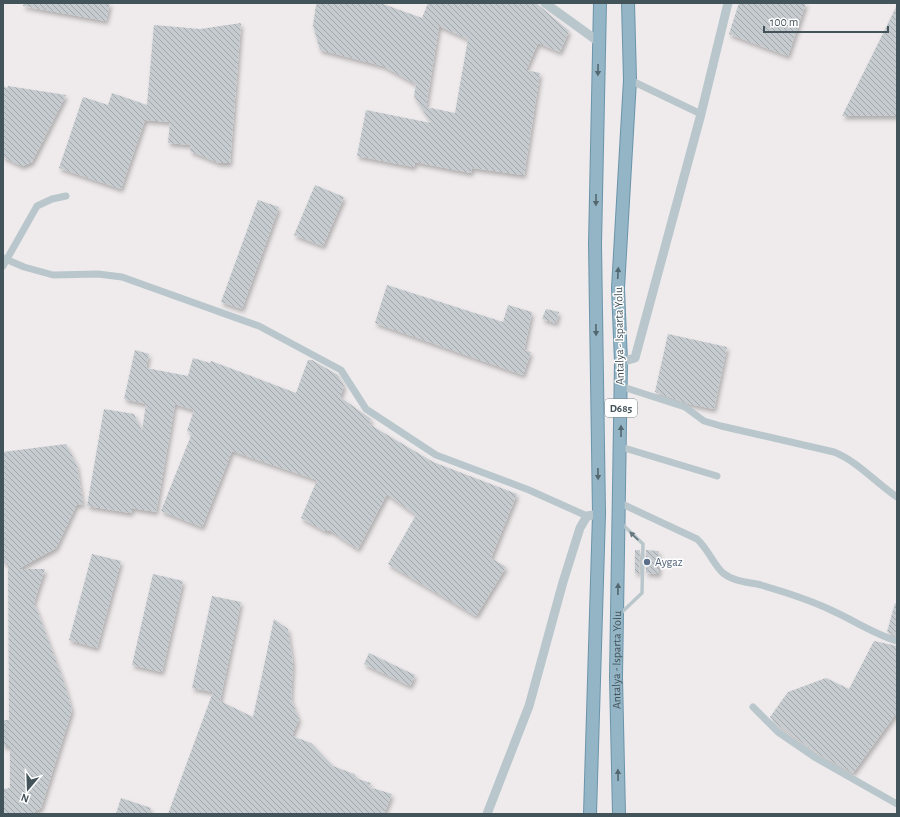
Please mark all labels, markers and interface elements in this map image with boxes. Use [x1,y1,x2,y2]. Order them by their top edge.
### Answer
scale bar [764,8,888,34]
text: 100 m [770,16,798,28]
one-way arrow [595,64,602,76]
one-way arrow [592,194,599,206]
one-way arrow [615,267,622,279]
street label: Antalya - Isparta Yolu [612,287,627,385]
one-way arrow [593,324,599,337]
road number: D685 [605,399,637,417]
one-way arrow [618,424,624,437]
one-way arrow [595,468,601,481]
one-way arrow [629,531,639,541]
place label: Aygaz [655,556,683,569]
marker: Aygaz [642,557,652,567]
one-way arrow [615,582,621,595]
street label: Antalya - Isparta Yolu [610,611,623,709]
one-way arrow [615,768,621,781]
north arrow [8,769,48,809]
text: N [19,792,30,804]

